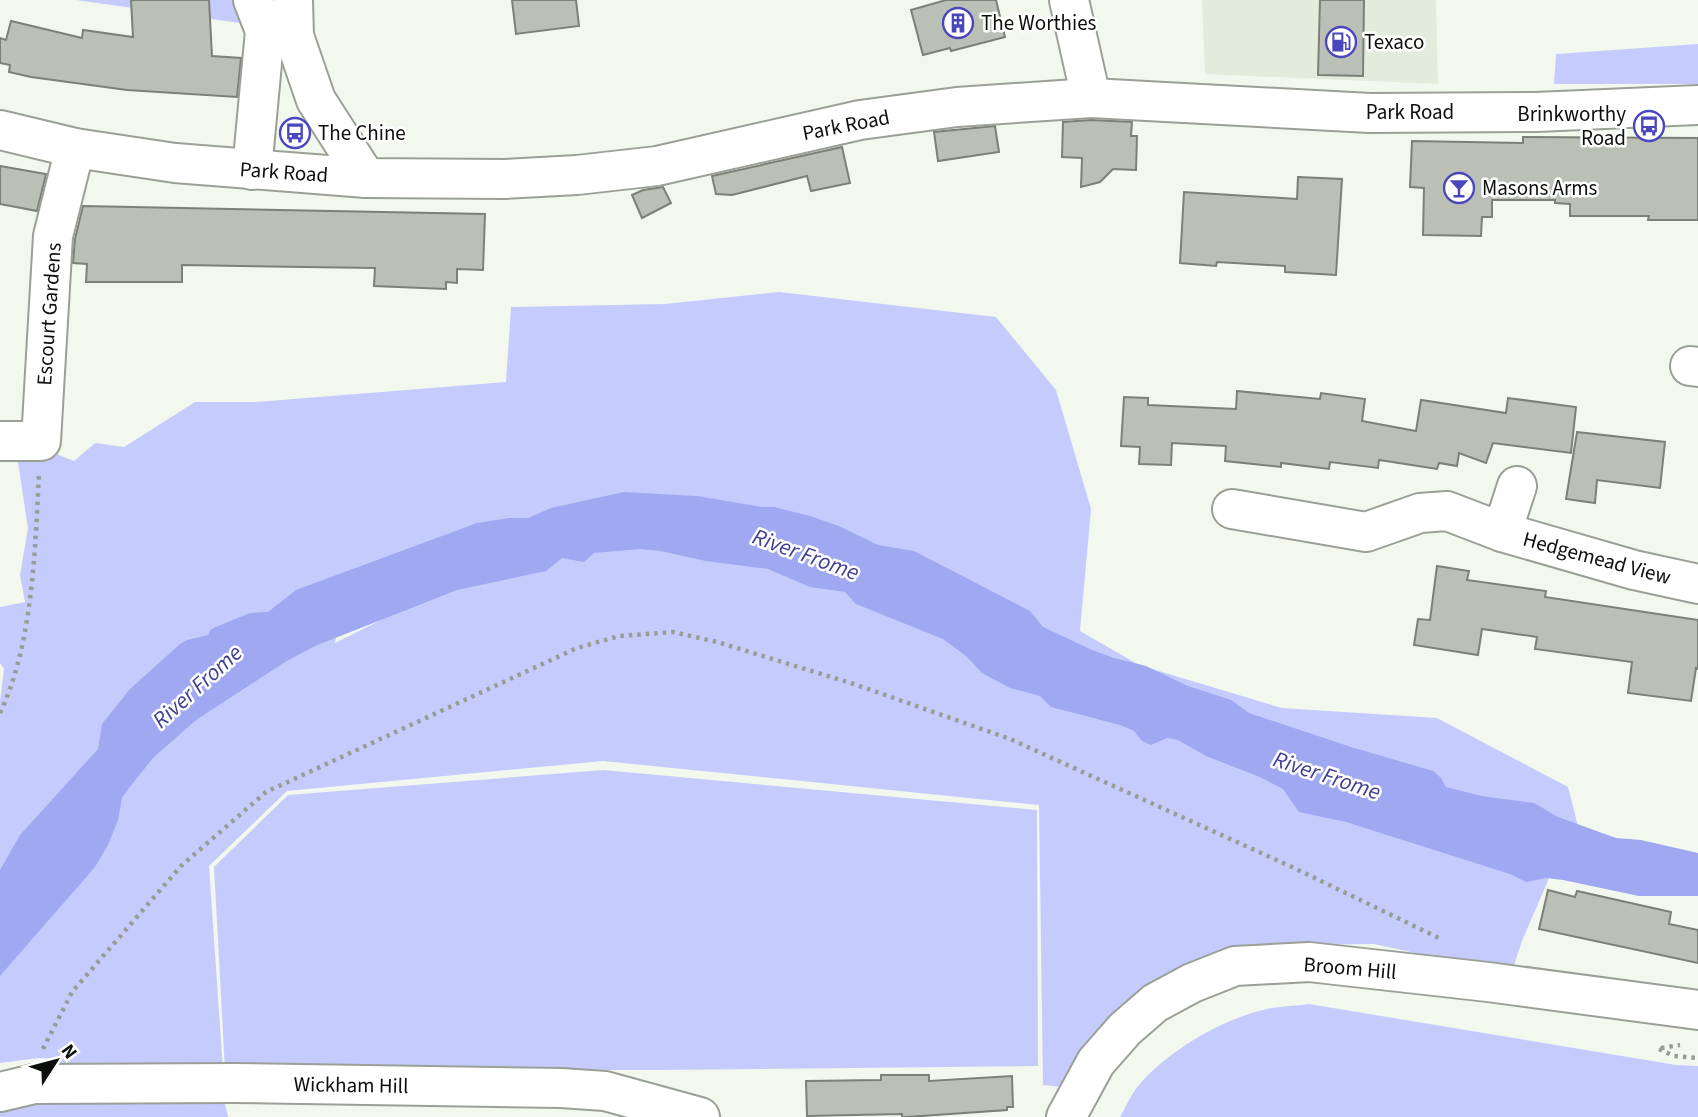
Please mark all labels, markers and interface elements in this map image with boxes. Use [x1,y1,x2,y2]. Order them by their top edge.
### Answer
building icon: The Worthies [941,6,975,40]
place label: The Worthies [981,8,1097,38]
fuel station icon: Texaco [1324,25,1358,59]
place label: Texaco [1364,27,1424,57]
street label: Park Road [1366,97,1454,127]
place label: Brinkworthy Road [1517,99,1626,153]
street label: Park Road [800,102,892,148]
bus stop icon: Brinkworthy Road [1632,109,1666,143]
bus stop icon: The Chine [278,116,312,150]
place label: The Chine [318,118,406,148]
street label: Park Road [239,154,329,190]
bar icon: Masons Arms [1442,171,1476,205]
place label: Masons Arms [1482,173,1598,203]
street label: Escourt Gardens [29,241,69,387]
water label: River Frome [748,520,864,589]
street label: Hedgemead View [1520,524,1674,592]
water label: River Frome [145,637,250,736]
water label: River Frome [1269,743,1385,808]
street label: Broom Hill [1302,949,1398,987]
north arrow [21,1026,91,1096]
text: N [54,1039,83,1065]
street label: Wickham Hill [293,1069,409,1101]

